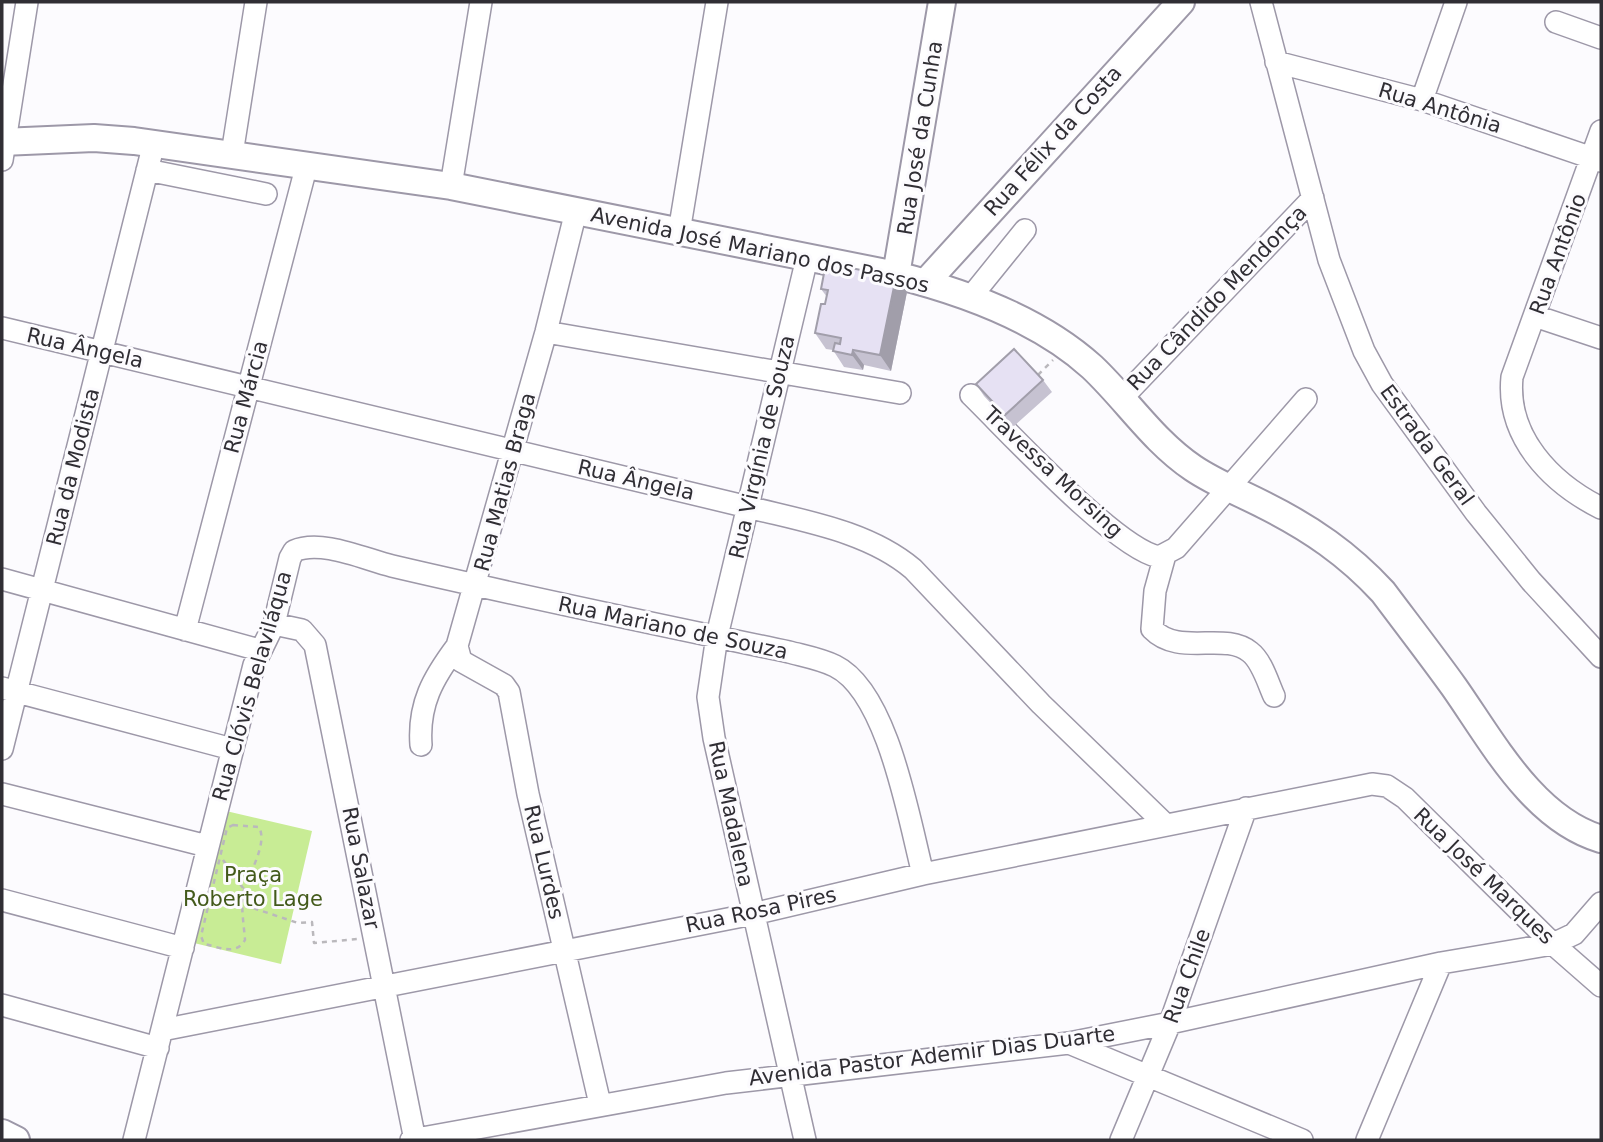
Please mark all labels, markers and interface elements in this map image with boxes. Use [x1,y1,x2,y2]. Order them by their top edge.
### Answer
street label: Rua José da Cunha [893,39,947,237]
street label: Rua Félix da Costa [979,61,1127,221]
street label: Rua Antônia [1376,78,1504,138]
street label: Rua Antônio [1525,190,1591,318]
street label: Rua Cândido Mendonça [1122,201,1312,395]
street label: Avenida José Mariano dos Passos [589,202,931,298]
street label: Rua Ângela [24,322,146,373]
street label: Rua Virgínia de Souza [725,333,799,561]
street label: Rua Márcia [219,338,273,456]
street label: Estrada Geral [1375,380,1479,510]
street label: Rua da Modista [42,386,104,548]
street label: Rua Matias Braga [470,390,540,574]
street label: Travessa Morsing [978,401,1127,543]
street label: Rua Ângela [575,454,697,505]
street label: Rua Clóvis Belaviláqua [208,568,296,804]
street label: Rua Mariano de Souza [556,592,790,664]
street label: Rua Madalena [704,739,758,889]
street label: Rua Lurdes [519,802,569,922]
street label: Rua José Marques [1409,803,1559,949]
street label: Rua Salazar [337,805,385,931]
park label: Praça Roberto Lage [183,863,323,911]
street label: Rua Rosa Pires [683,882,839,938]
street label: Rua Chile [1159,925,1215,1027]
street label: Avenida Pastor Ademir Dias Duarte [747,1022,1117,1090]

